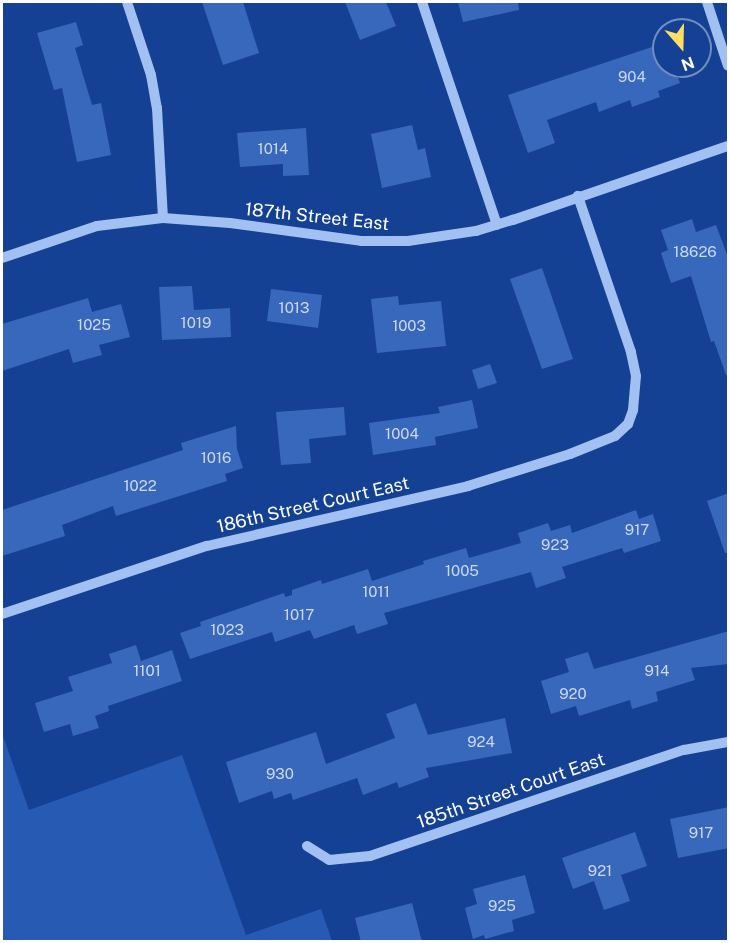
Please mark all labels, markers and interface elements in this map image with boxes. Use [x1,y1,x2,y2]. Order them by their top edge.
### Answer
north arrow [652,18,712,78]
text: N [679,52,697,75]
house number: 904 [618,68,646,86]
house number: 1014 [258,140,288,158]
street label: 187th Street East [244,199,390,235]
house number: 18626 [673,243,717,261]
house number: 1013 [279,299,309,317]
house number: 1019 [181,314,211,332]
house number: 1025 [77,316,111,334]
house number: 1003 [392,317,426,335]
house number: 1004 [385,425,419,443]
house number: 1016 [201,449,231,467]
street label: 186th Street Court East [215,472,411,538]
house number: 1022 [123,477,157,495]
house number: 917 [625,521,649,539]
house number: 923 [541,536,569,554]
house number: 1005 [445,562,479,580]
house number: 1011 [362,583,390,601]
house number: 1017 [284,606,314,624]
house number: 1023 [210,621,244,639]
house number: 1101 [133,662,161,680]
house number: 914 [645,662,669,680]
house number: 920 [559,685,587,703]
house number: 924 [467,733,495,751]
street label: 185th Street Court East [414,749,608,833]
house number: 930 [266,765,294,783]
house number: 917 [689,824,713,842]
house number: 921 [588,862,612,880]
house number: 925 [488,897,516,915]

